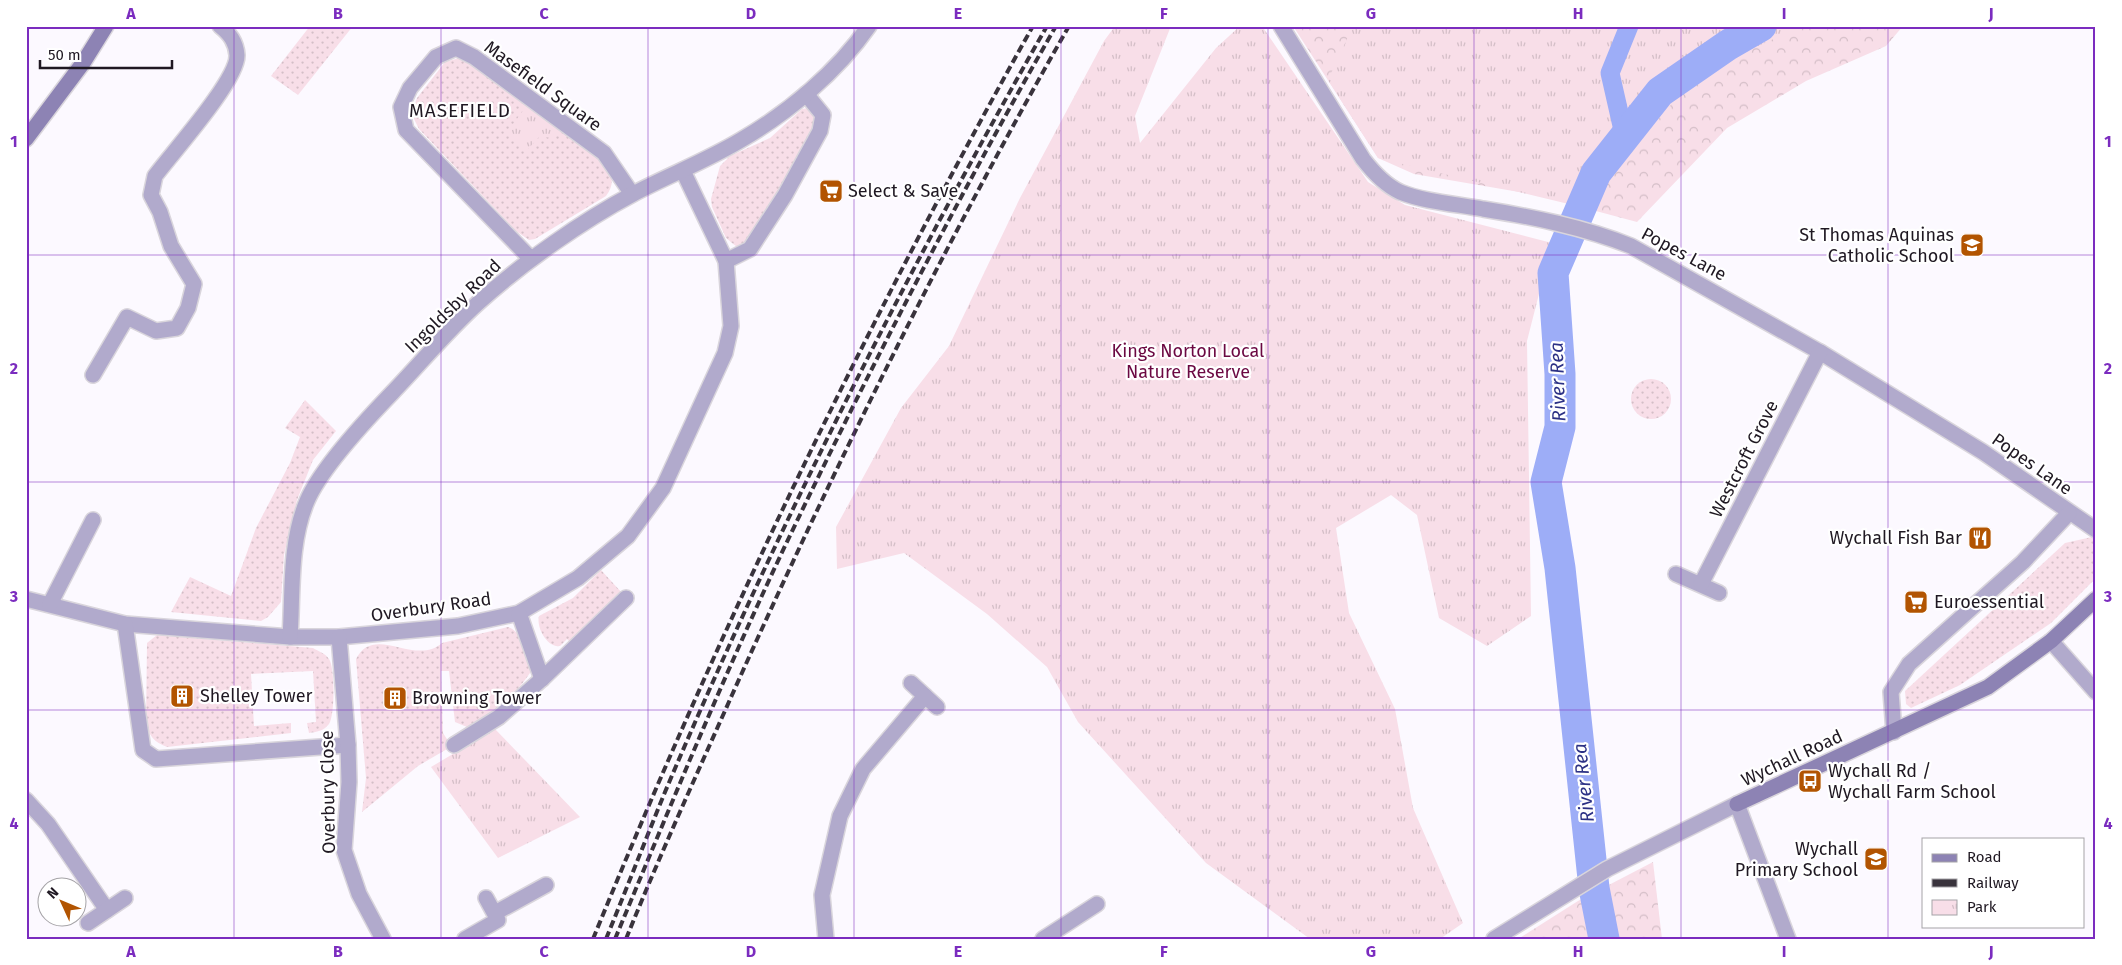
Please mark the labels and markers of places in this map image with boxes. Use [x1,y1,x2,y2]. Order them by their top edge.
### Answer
supermarket icon: Select & Save [818,178,844,204]
place label: Select & Save [848,180,958,202]
place label: St Thomas Aquinas Catholic School [1799,224,1954,267]
school or university icon: St Thomas Aquinas Catholic School [1959,232,1985,258]
restaurant icon: Wychall Fish Bar [1967,525,1993,551]
place label: Wychall Fish Bar [1830,527,1962,549]
supermarket icon: Euroessential [1903,589,1929,615]
place label: Euroessential [1934,591,2044,613]
building icon: Shelley Tower [169,683,195,709]
place label: Shelley Tower [200,685,313,707]
building icon: Browning Tower [382,685,408,711]
place label: Browning Tower [412,687,542,709]
place label: Wychall Rd / Wychall Farm School [1828,760,1996,803]
bus stop icon: Wychall Rd / Wychall Farm School [1797,768,1823,794]
place label: Wychall Primary School [1735,838,1858,881]
school or university icon: Wychall Primary School [1863,846,1889,872]

